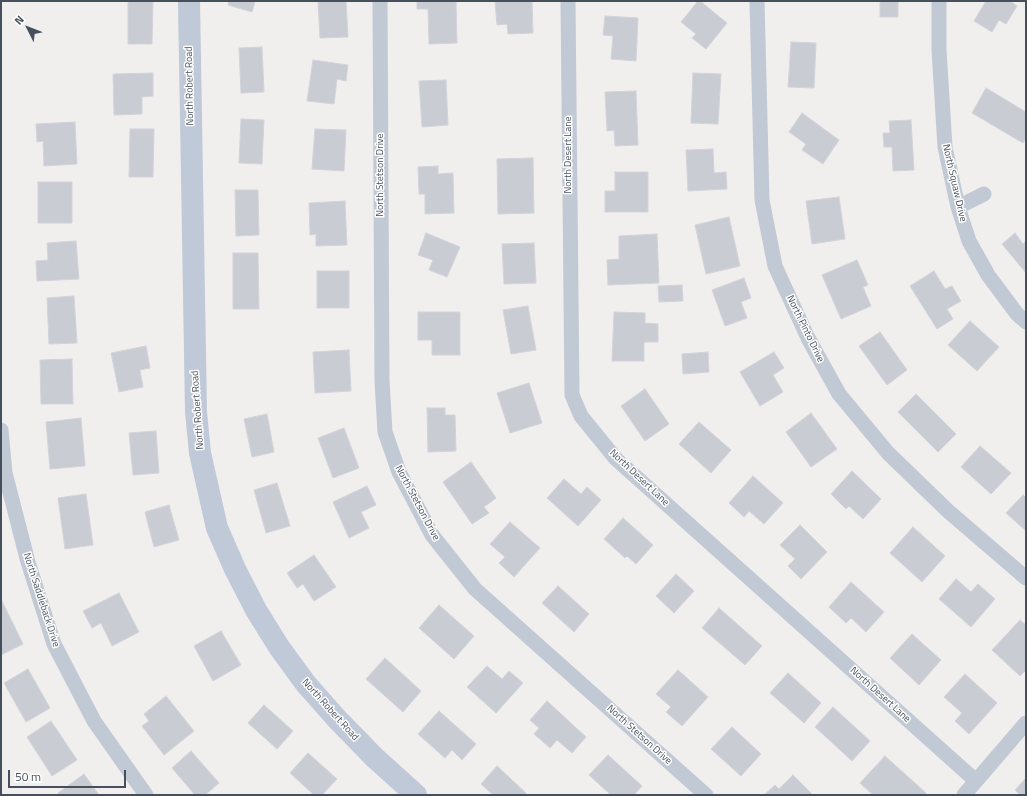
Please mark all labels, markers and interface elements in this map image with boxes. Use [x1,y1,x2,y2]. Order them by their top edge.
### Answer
north arrow [8,8,48,48]
text: N [11,12,28,28]
street label: North Robert Road [183,46,197,126]
street label: North Desert Lane [563,116,575,194]
street label: North Stetson Drive [375,133,387,217]
street label: North Squaw Drive [939,143,969,223]
street label: North Pinto Drive [784,294,826,364]
street label: North Robert Road [189,370,207,450]
street label: North Desert Lane [607,447,671,509]
street label: North Stetson Drive [392,463,442,543]
street label: North Saddleback Drive [20,551,62,649]
street label: North Desert Lane [847,665,913,725]
street label: North Robert Road [299,677,361,743]
street label: North Stetson Drive [604,703,674,767]
scale bar [10,762,128,788]
text: 50 m [15,767,41,786]

